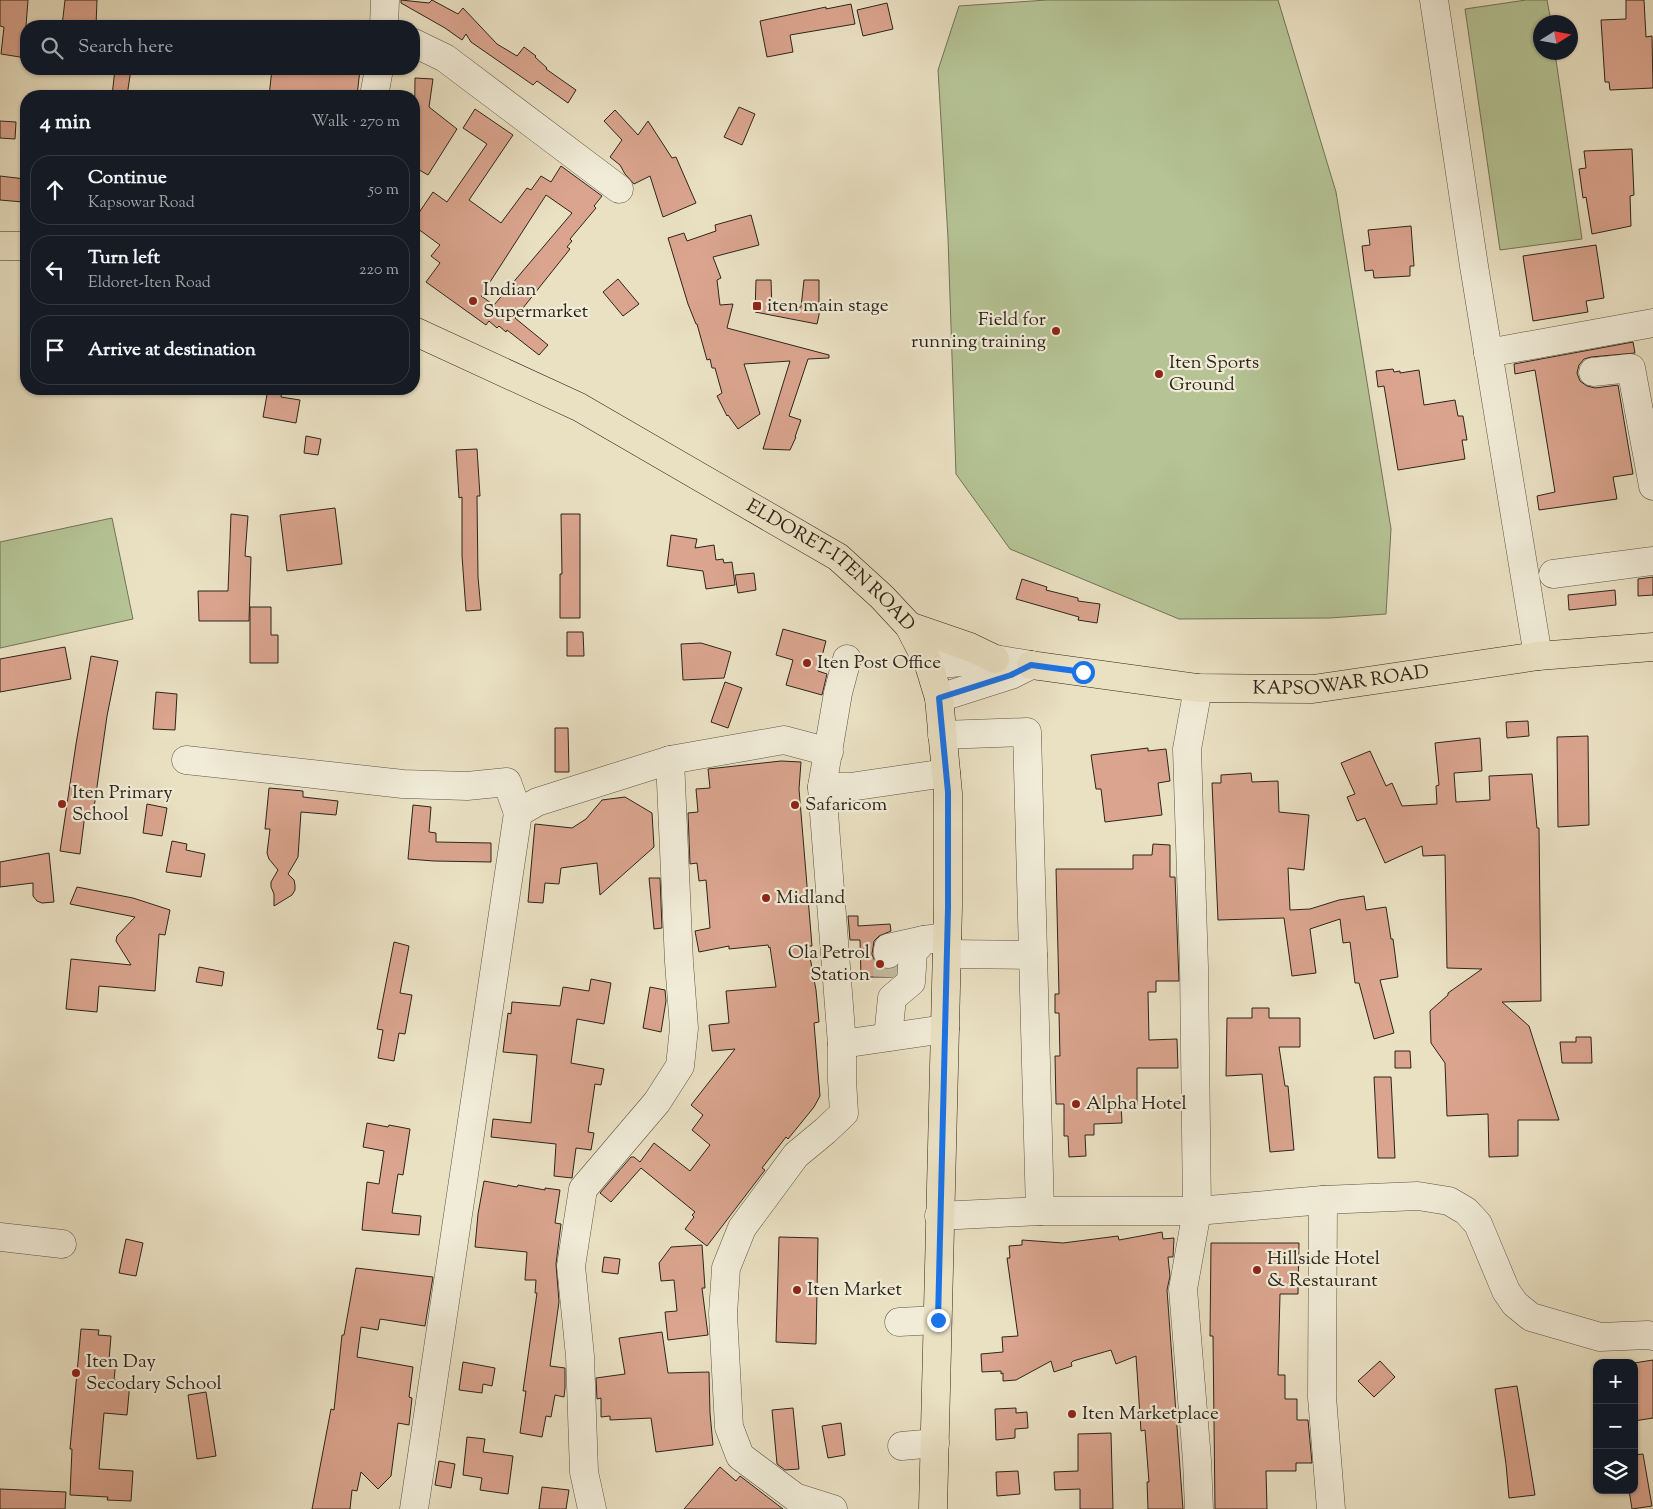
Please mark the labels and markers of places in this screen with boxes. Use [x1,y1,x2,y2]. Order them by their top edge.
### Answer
place label: Indian Supermarket [483,277,589,326]
place label: iten main stage [767,293,889,320]
marker: Indian Supermarket [467,295,479,307]
marker: iten main stage [751,300,763,312]
place label: Field for running training [911,307,1046,356]
marker: Field for running training [1050,325,1062,337]
place label: Iten Sports Ground [1169,350,1259,399]
marker: Iten Sports Ground [1153,368,1165,380]
place label: Iten Post Office [817,650,941,677]
marker: Iten Post Office [801,657,813,669]
place label: Iten Primary School [72,780,173,829]
place label: Safaricom [805,792,888,819]
marker: Iten Primary School [56,798,68,810]
marker: Safaricom [789,799,801,811]
place label: Midland [776,885,846,912]
marker: Midland [760,892,772,904]
place label: Ola Petrol Station [788,940,870,989]
marker: Ola Petrol Station [874,958,886,970]
place label: Alpha Hotel [1086,1091,1187,1118]
marker: Alpha Hotel [1070,1098,1082,1110]
place label: Hillside Hotel & Restaurant [1267,1246,1380,1295]
marker: Hillside Hotel & Restaurant [1251,1264,1263,1276]
place label: Iten Market [807,1277,903,1304]
marker: Iten Market [791,1284,803,1296]
place label: Iten Day Secodary School [86,1349,222,1398]
marker: Iten Day Secodary School [70,1367,82,1379]
place label: Iten Marketplace [1082,1401,1219,1428]
marker: Iten Marketplace [1066,1408,1078,1420]

